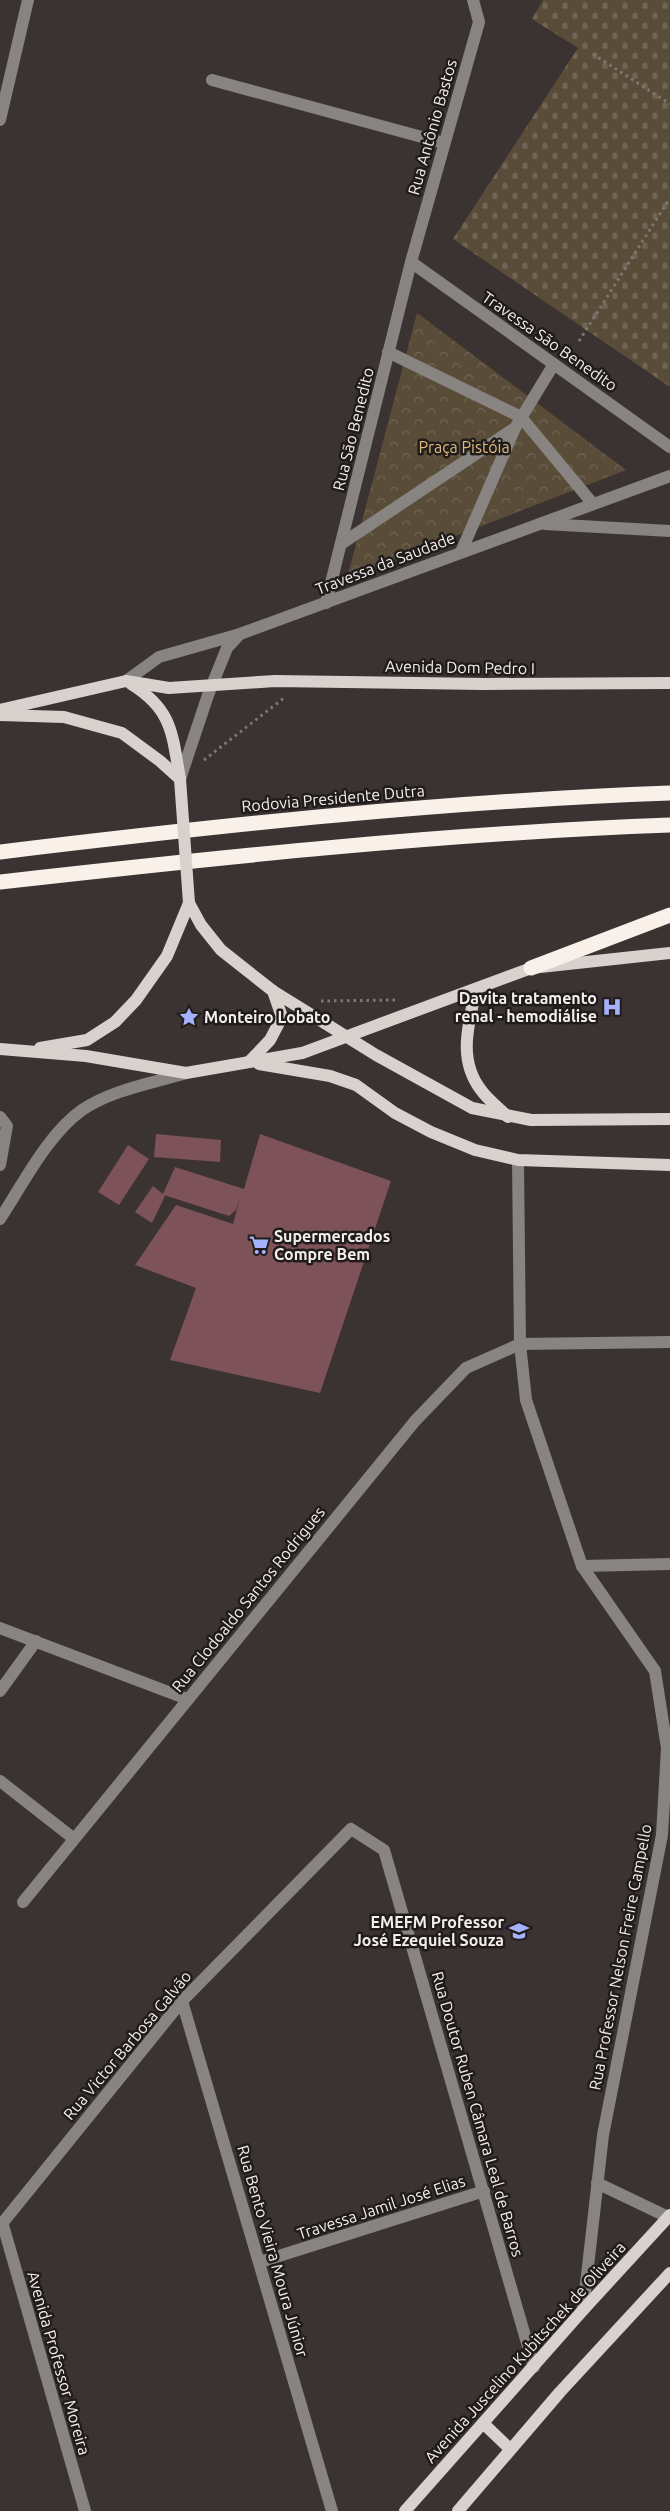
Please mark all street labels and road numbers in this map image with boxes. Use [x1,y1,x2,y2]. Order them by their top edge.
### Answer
street label: Rua Antônio Bastos [404,57,460,197]
street label: Travessa São Benedito [479,288,621,394]
street label: Rua São Benedito [329,365,377,493]
street label: Travessa da Saudade [313,528,457,598]
street label: Avenida Dom Pedro I [385,657,535,677]
street label: Rodovia Presidente Dutra [241,781,425,815]
street label: Rua Clodoaldo Santos Rodrigues [168,1503,328,1695]
street label: Rua Professor Nelson Freire Campello [585,1822,655,2092]
street label: Rua Victor Barbosa Galvão [59,1967,195,2123]
street label: Rua Doutor Ruben Câmara Leal de Barros [429,1969,527,2259]
street label: Rua Bento Vieira Moura Júnior [234,2143,312,2359]
street label: Travessa Jamil José Elias [295,2171,467,2243]
street label: Avenida Juscelino Kubitschek de Oliveira [421,2238,629,2466]
street label: Avenida Professor Moreira [24,2269,94,2457]

